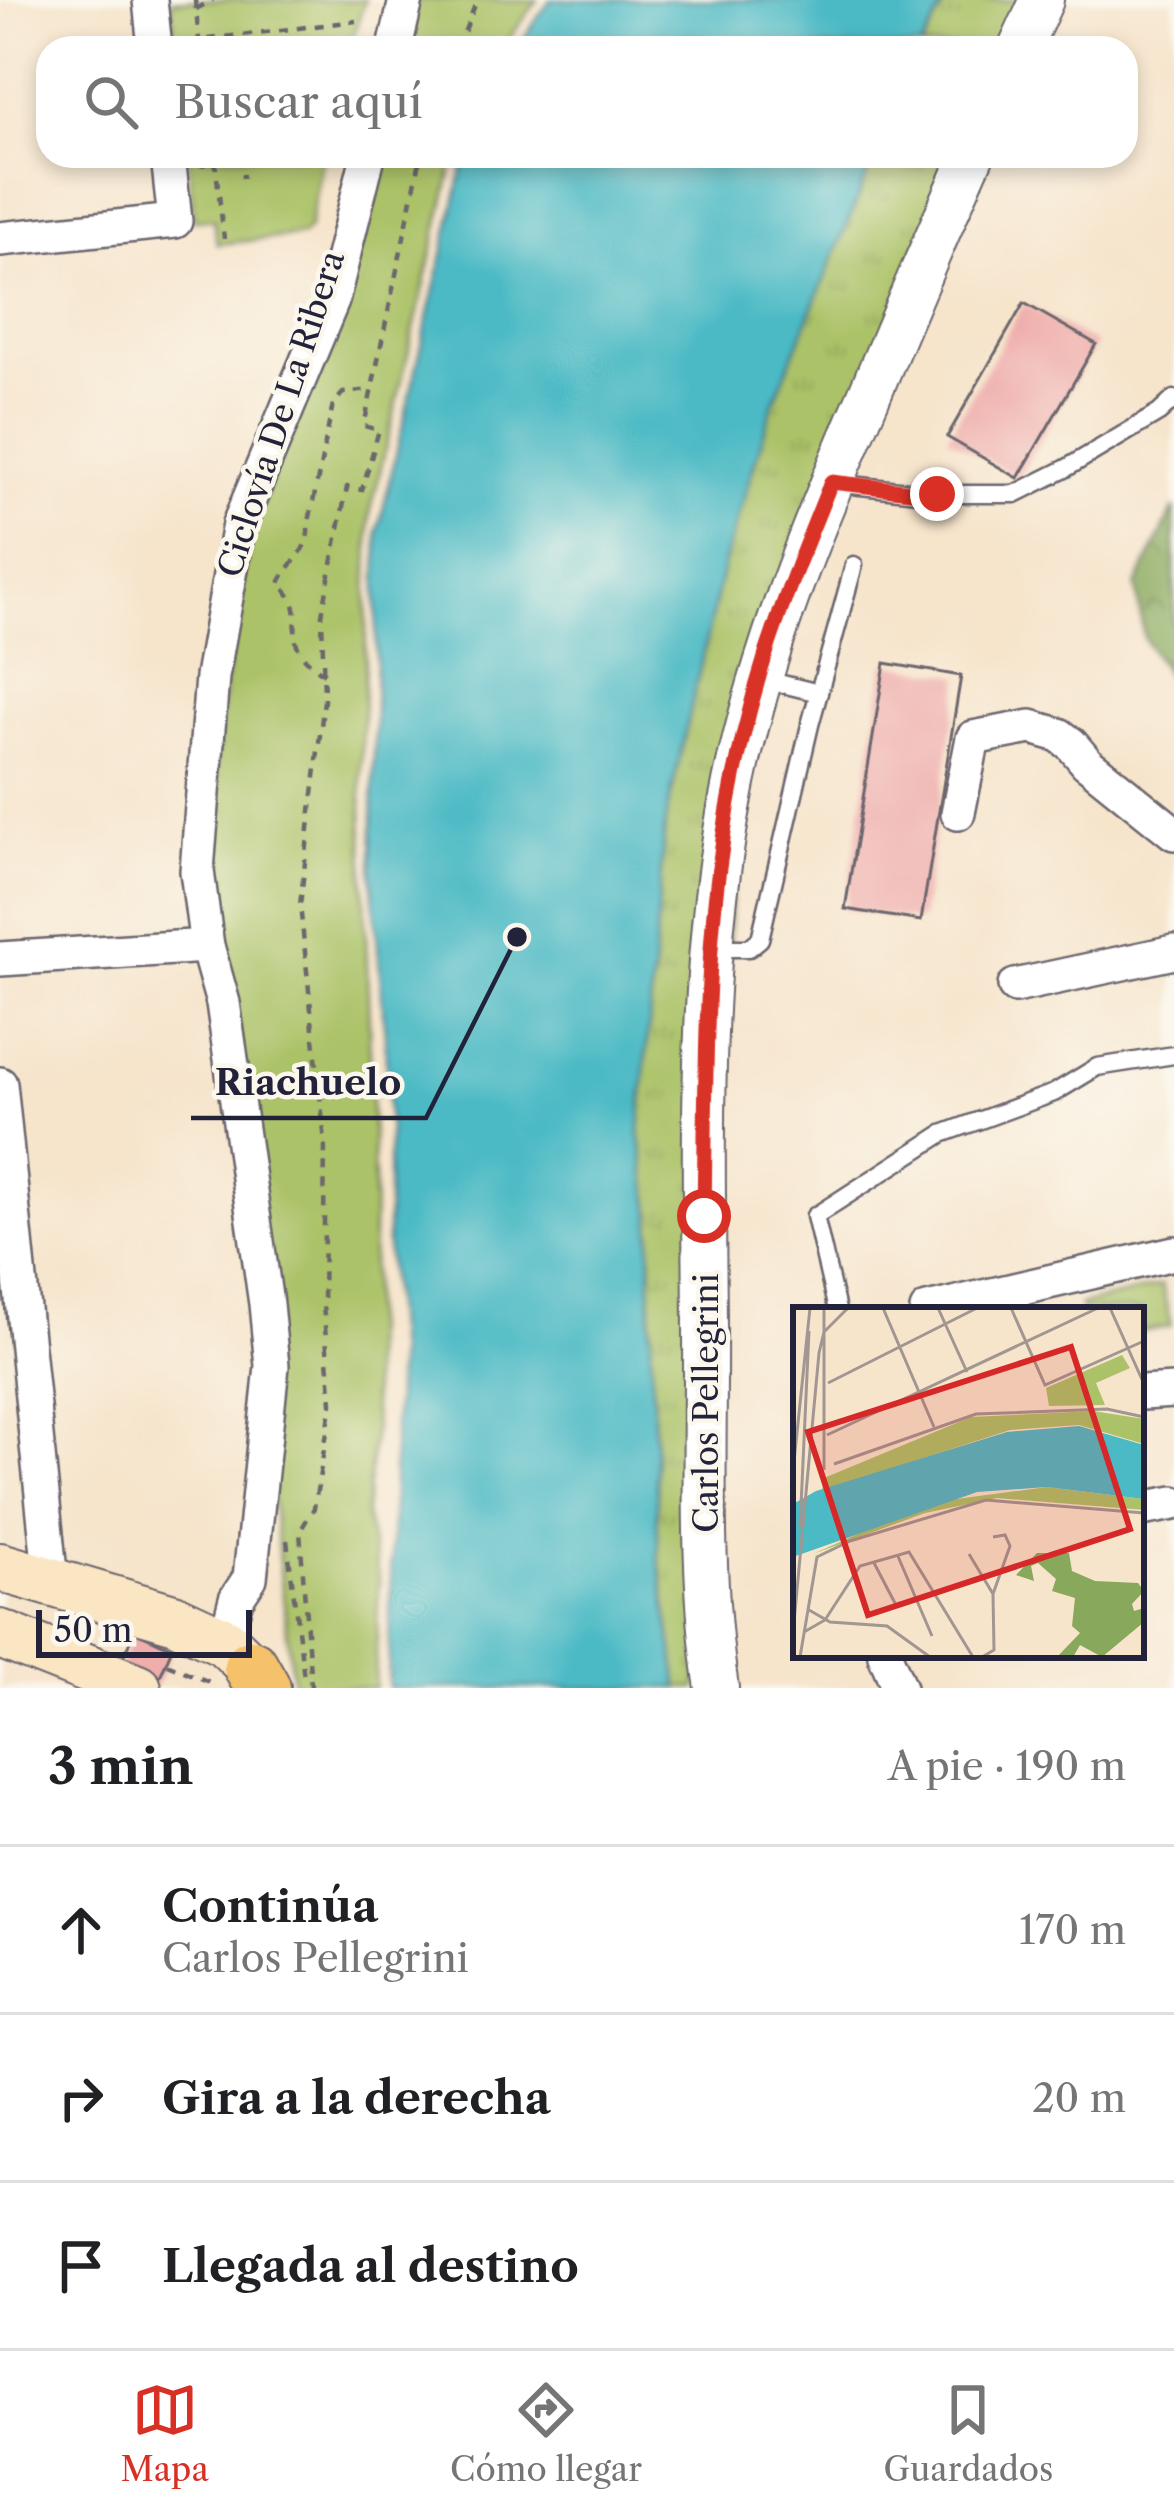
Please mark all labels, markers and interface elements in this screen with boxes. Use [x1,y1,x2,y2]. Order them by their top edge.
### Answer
search box [36,36,1138,168]
icon: search [78,69,144,135]
text: Buscar aquí [174,74,423,130]
street label: Ciclovía De La Ribera [209,245,353,582]
route end [910,467,964,521]
callout: Riachuelo [191,1046,426,1118]
text: Riachuelo [215,1060,401,1104]
route start [677,1189,731,1243]
street label: Carlos Pellegrini [686,1273,727,1533]
inset map [793,1307,1144,1658]
scale bar [36,1604,252,1657]
text: 50 m [54,1610,132,1651]
text: 3 min [48,1735,194,1797]
text: A pie · 190 m [888,1742,1126,1790]
text: Continúa [162,1878,378,1934]
icon: ahead [48,1897,114,1963]
text: 170 m [1019,1906,1126,1954]
text: Carlos Pellegrini [162,1934,469,1982]
icon: right [48,2065,114,2131]
text: Gira a la derecha [162,2070,551,2126]
text: 20 m [1032,2074,1126,2122]
icon: arrive [48,2233,114,2299]
text: Llegada al destino [162,2238,579,2294]
tab: Mapa [121,2377,209,2490]
tab: Cómo llegar [450,2377,642,2490]
tab: Guardados [883,2377,1053,2490]

